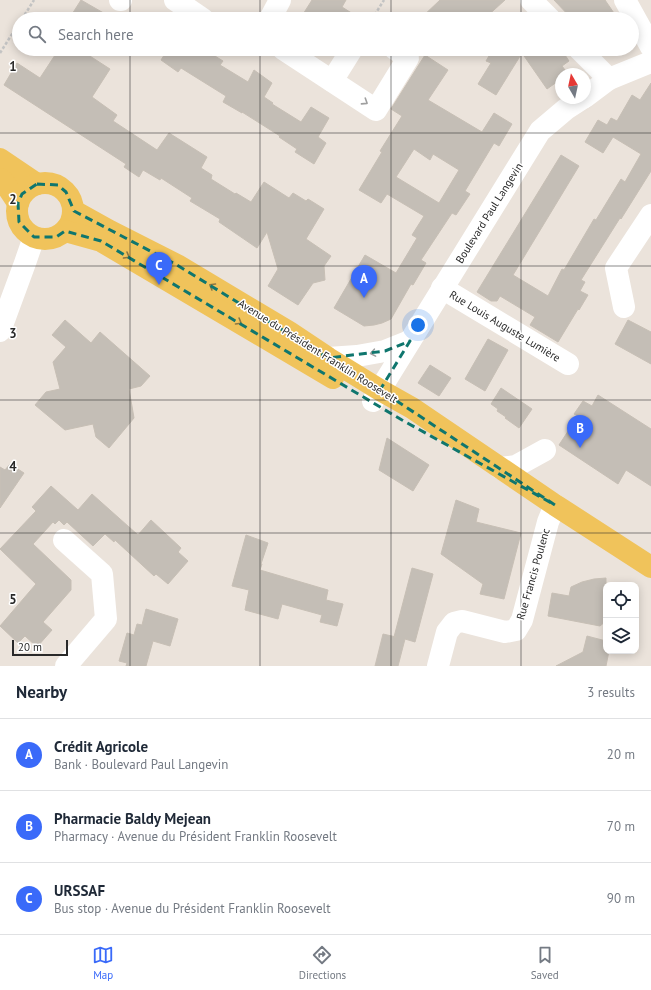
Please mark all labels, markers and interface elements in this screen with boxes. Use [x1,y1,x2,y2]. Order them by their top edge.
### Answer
search box [12,12,639,56]
icon: search [26,23,48,45]
text: Search here [58,25,134,44]
text: 1 [9,58,17,75]
north arrow [555,68,591,104]
one-way arrow [361,97,368,105]
street label: Boulevard Paul Langevin [452,160,526,266]
text: 2 [9,191,17,208]
one-way arrow [123,252,130,259]
pin: C [146,252,172,285]
pin: A [351,265,377,298]
one-way arrow [209,283,216,290]
street label: Rue Louis Auguste Lumière [447,287,563,365]
street label: Avenue du Président Franklin Roosevelt [236,296,401,406]
your location [408,315,428,335]
one-way arrow [235,318,242,325]
text: 3 [9,325,17,342]
one-way arrow [370,348,376,357]
pin: B [567,415,593,448]
text: 4 [9,458,17,475]
street label: Rue Francis Poulenc [513,527,553,621]
map controls [603,582,639,654]
button: locate [603,582,639,618]
text: 5 [9,591,17,608]
button: layers [603,618,639,654]
scale bar [12,638,68,657]
text: 20 m [18,640,42,654]
text: Nearby [16,681,67,703]
text: 3 results [587,684,635,701]
text: Crédit Agricole [54,737,148,756]
text: A [25,746,33,763]
text: 20 m [607,746,635,763]
text: Bank · Boulevard Paul Langevin [54,756,228,773]
text: Pharmacie Baldy Mejean [54,809,211,828]
text: B [25,818,33,835]
text: 70 m [607,818,635,835]
text: Pharmacy · Avenue du Président Franklin Roosevelt [54,828,337,845]
text: URSSAF [54,881,105,900]
text: C [25,890,33,907]
text: 90 m [607,890,635,907]
text: Bus stop · Avenue du Président Franklin Roosevelt [54,900,331,917]
tab: Map [92,944,114,982]
tab: Directions [299,944,346,982]
tab: Saved [531,944,559,982]

